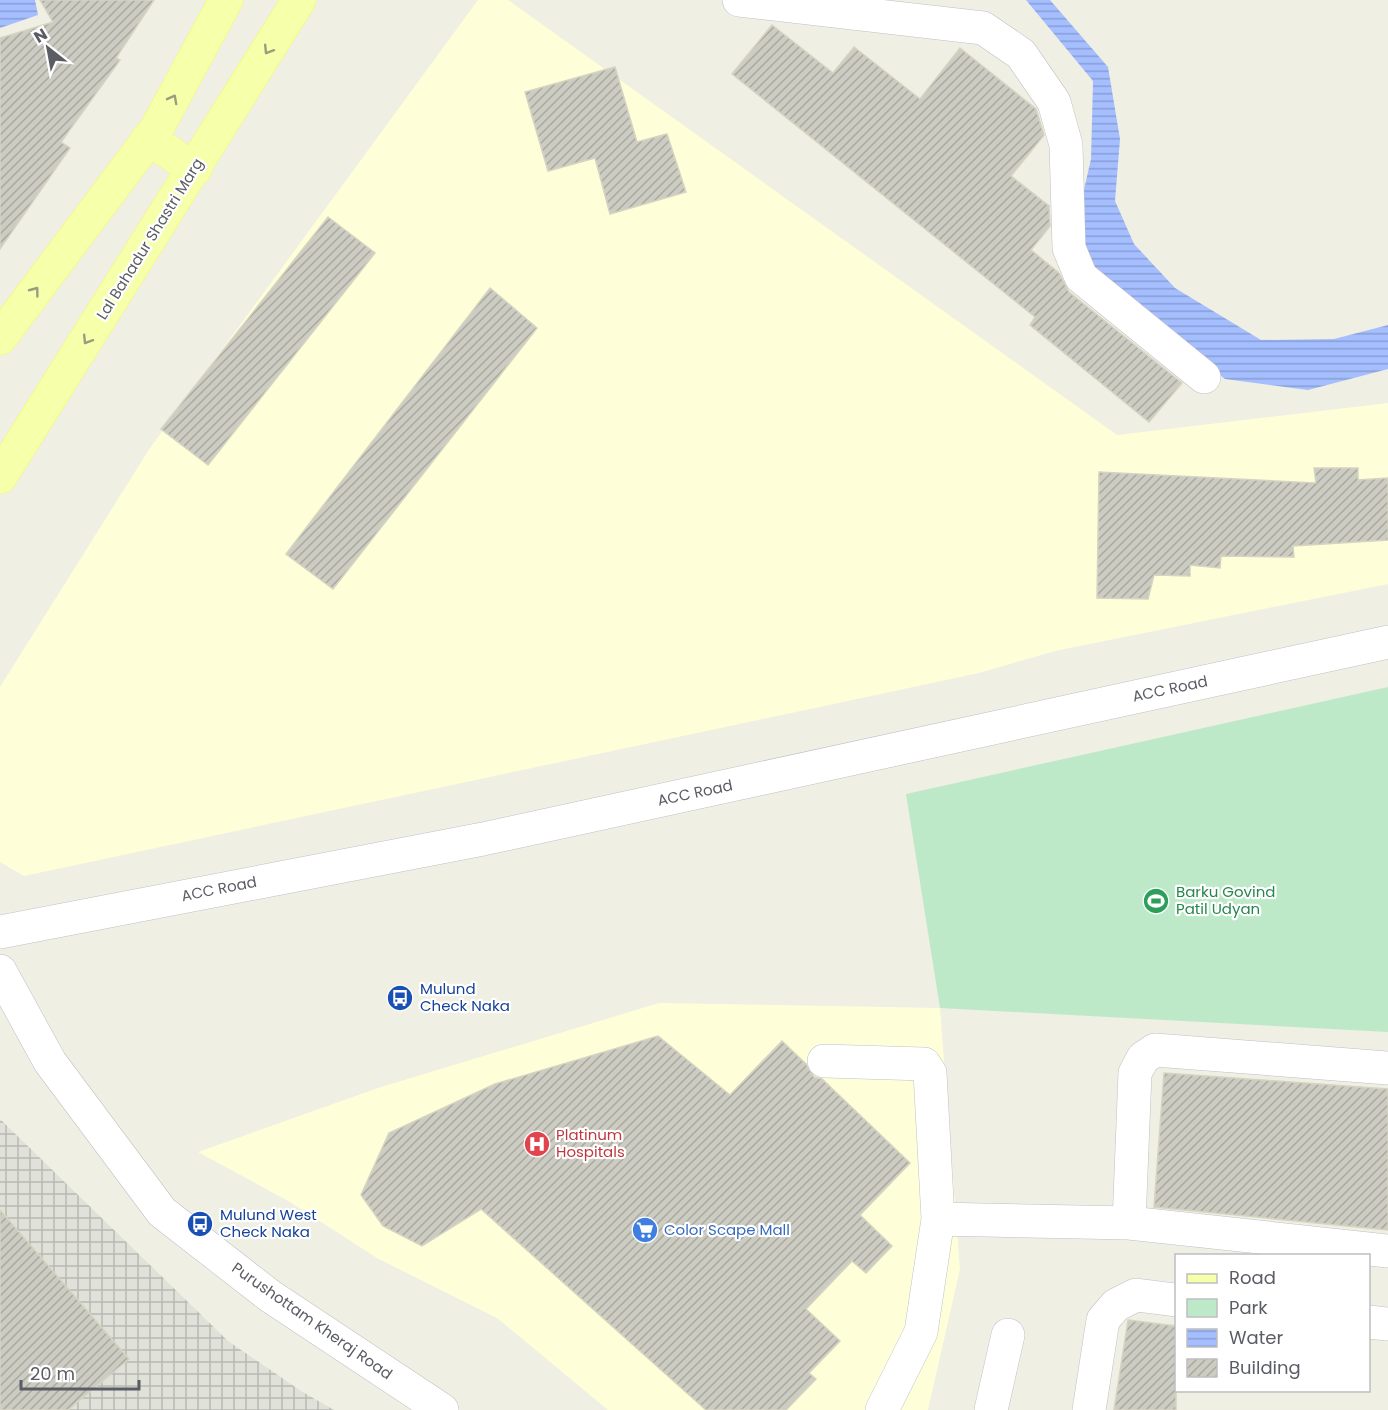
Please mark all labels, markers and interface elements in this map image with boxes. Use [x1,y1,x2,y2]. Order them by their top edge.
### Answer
north arrow [18,18,78,78]
text: N [29,23,52,49]
one-way arrow [264,44,275,54]
one-way arrow [166,94,177,105]
street label: Lal Bahadur Shastri Marg [91,154,208,323]
one-way arrow [28,287,39,298]
one-way arrow [82,334,94,344]
street label: ACC Road [1130,670,1209,707]
street label: ACC Road [655,774,734,811]
street label: ACC Road [179,871,258,906]
place label: Barku Govind Patil Udyan [1176,881,1275,919]
sports icon: Barku Govind Patil Udyan [1141,886,1171,916]
place label: Mulund Check Naka [420,978,510,1016]
bus stop icon: Mulund Check Naka [385,983,415,1013]
place label: Platinum Hospitals [556,1124,625,1162]
hospital icon: Platinum Hospitals [522,1129,552,1159]
place label: Mulund West Check Naka [220,1204,317,1242]
bus stop icon: Mulund West Check Naka [185,1209,215,1239]
supermarket icon: Color Scape Mall [630,1215,660,1245]
place label: Color Scape Mall [664,1219,790,1240]
legend [1175,1254,1370,1392]
street label: Purushottam Kheraj Road [228,1257,397,1384]
text: Road [1229,1265,1276,1290]
text: Park [1229,1295,1268,1320]
text: Water [1229,1325,1283,1350]
scale bar [21,1353,140,1391]
text: Building [1229,1355,1301,1380]
text: 20 m [30,1361,75,1386]

